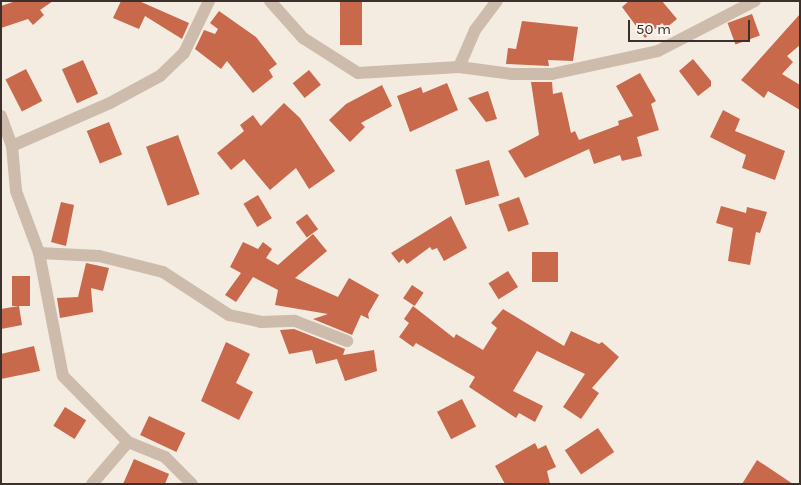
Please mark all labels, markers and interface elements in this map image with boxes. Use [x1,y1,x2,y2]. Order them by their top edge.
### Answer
scale bar [631,10,754,42]
text: 50 m [636,20,671,38]

